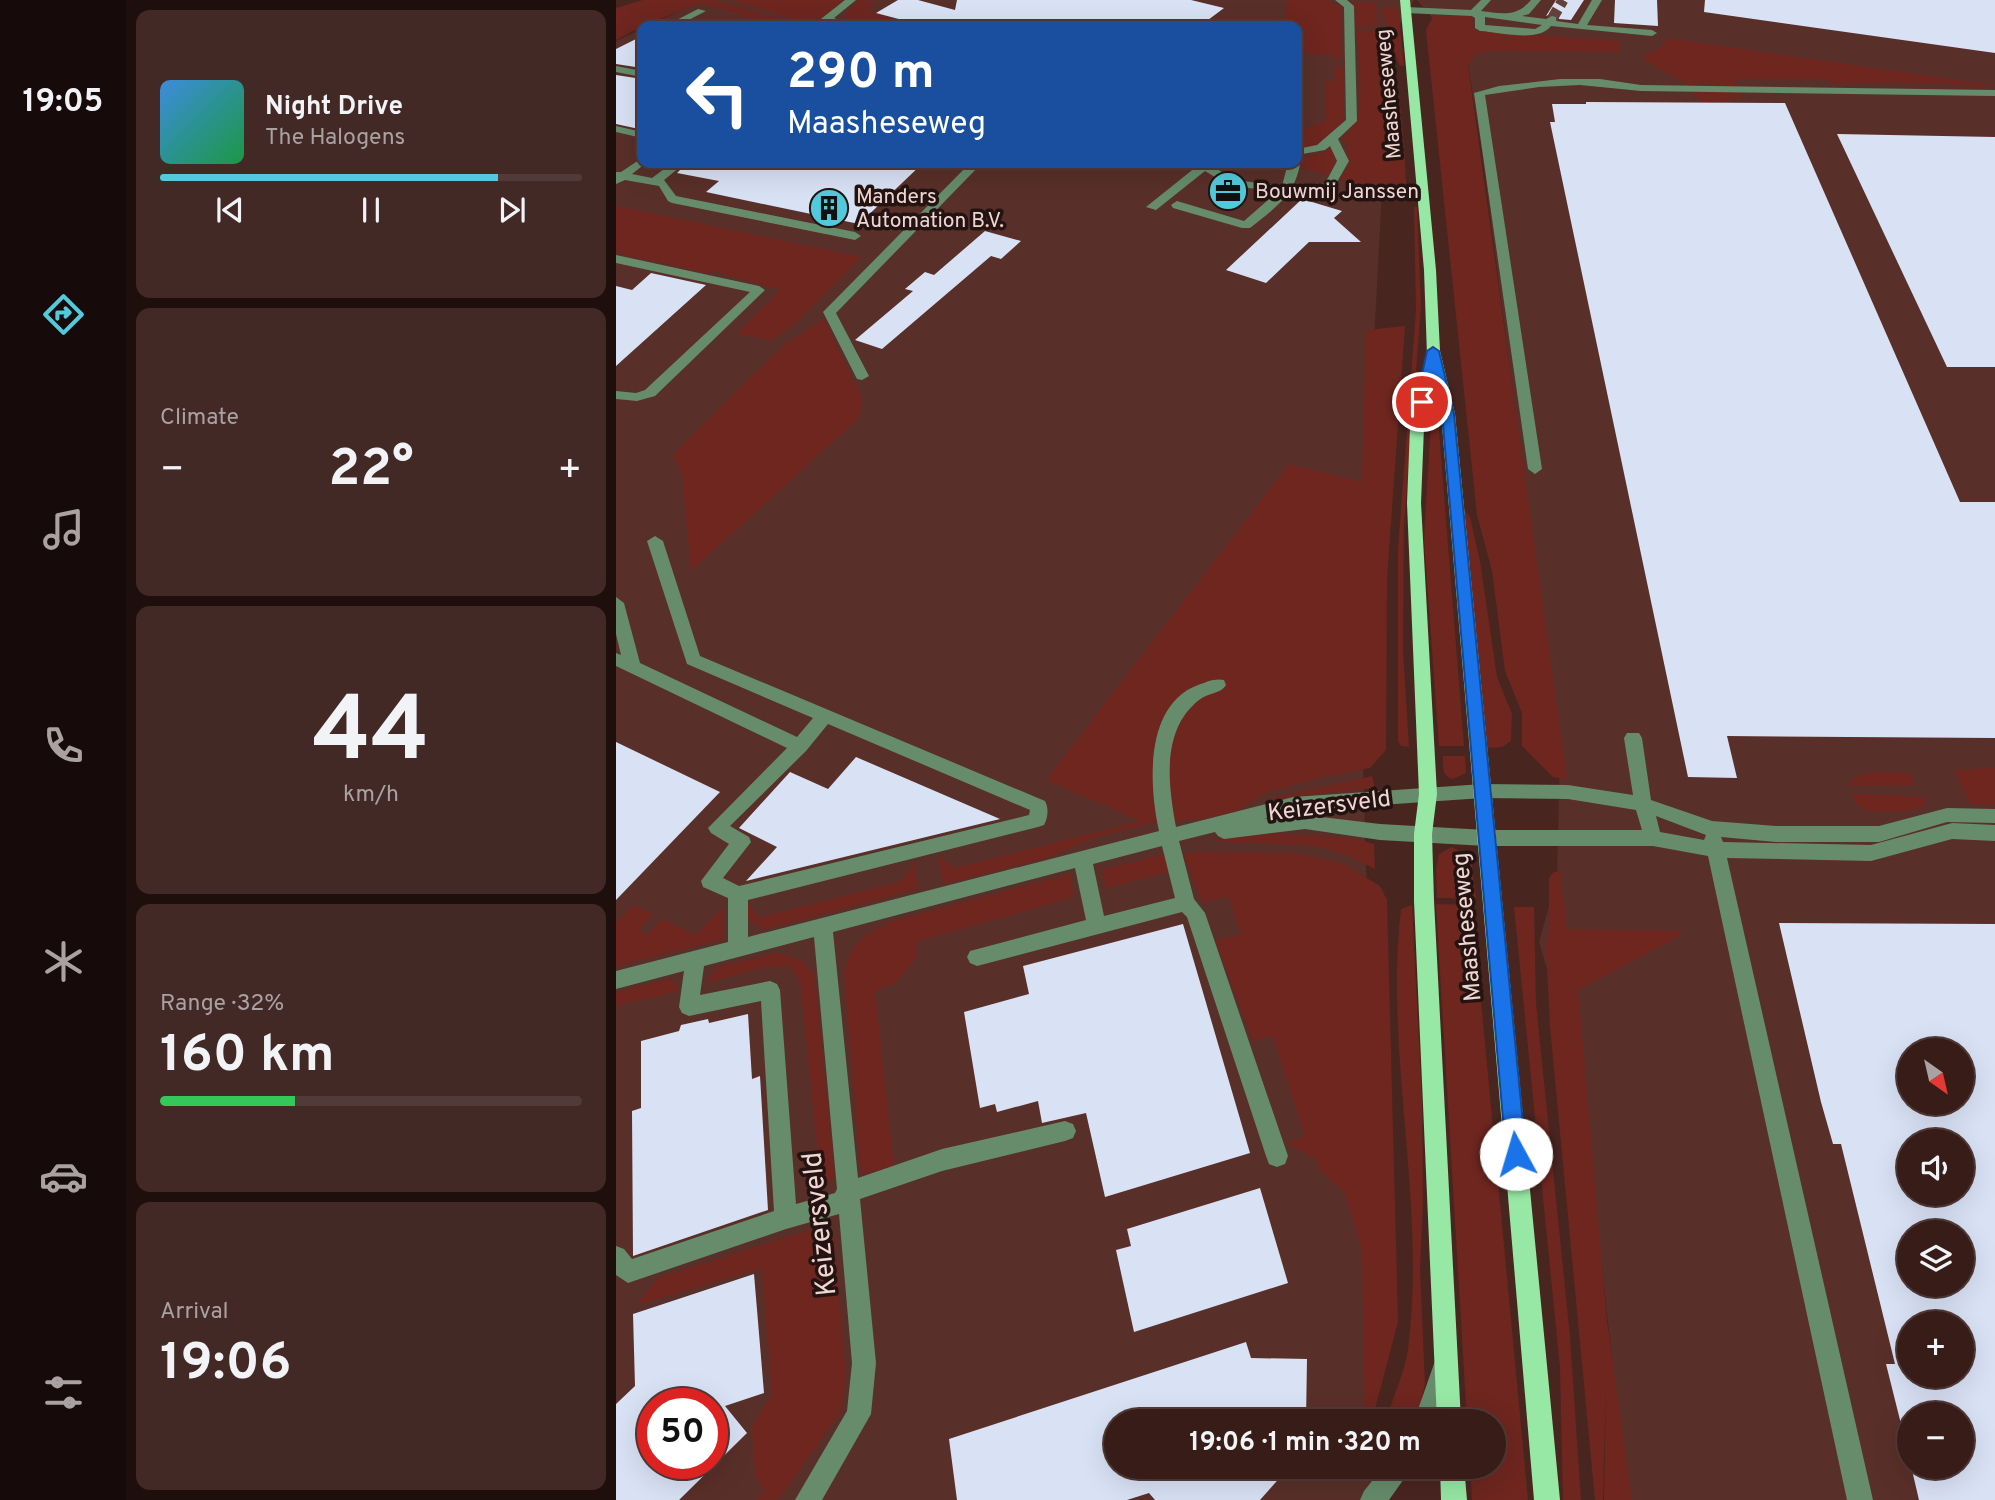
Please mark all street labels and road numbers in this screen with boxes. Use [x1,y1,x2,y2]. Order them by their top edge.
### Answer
street label: Maasheseweg [1370,28,1409,160]
street label: Keizersveld [1266,785,1393,829]
street label: Maasheseweg [1447,851,1489,1002]
street label: Keizersveld [796,1150,846,1298]

